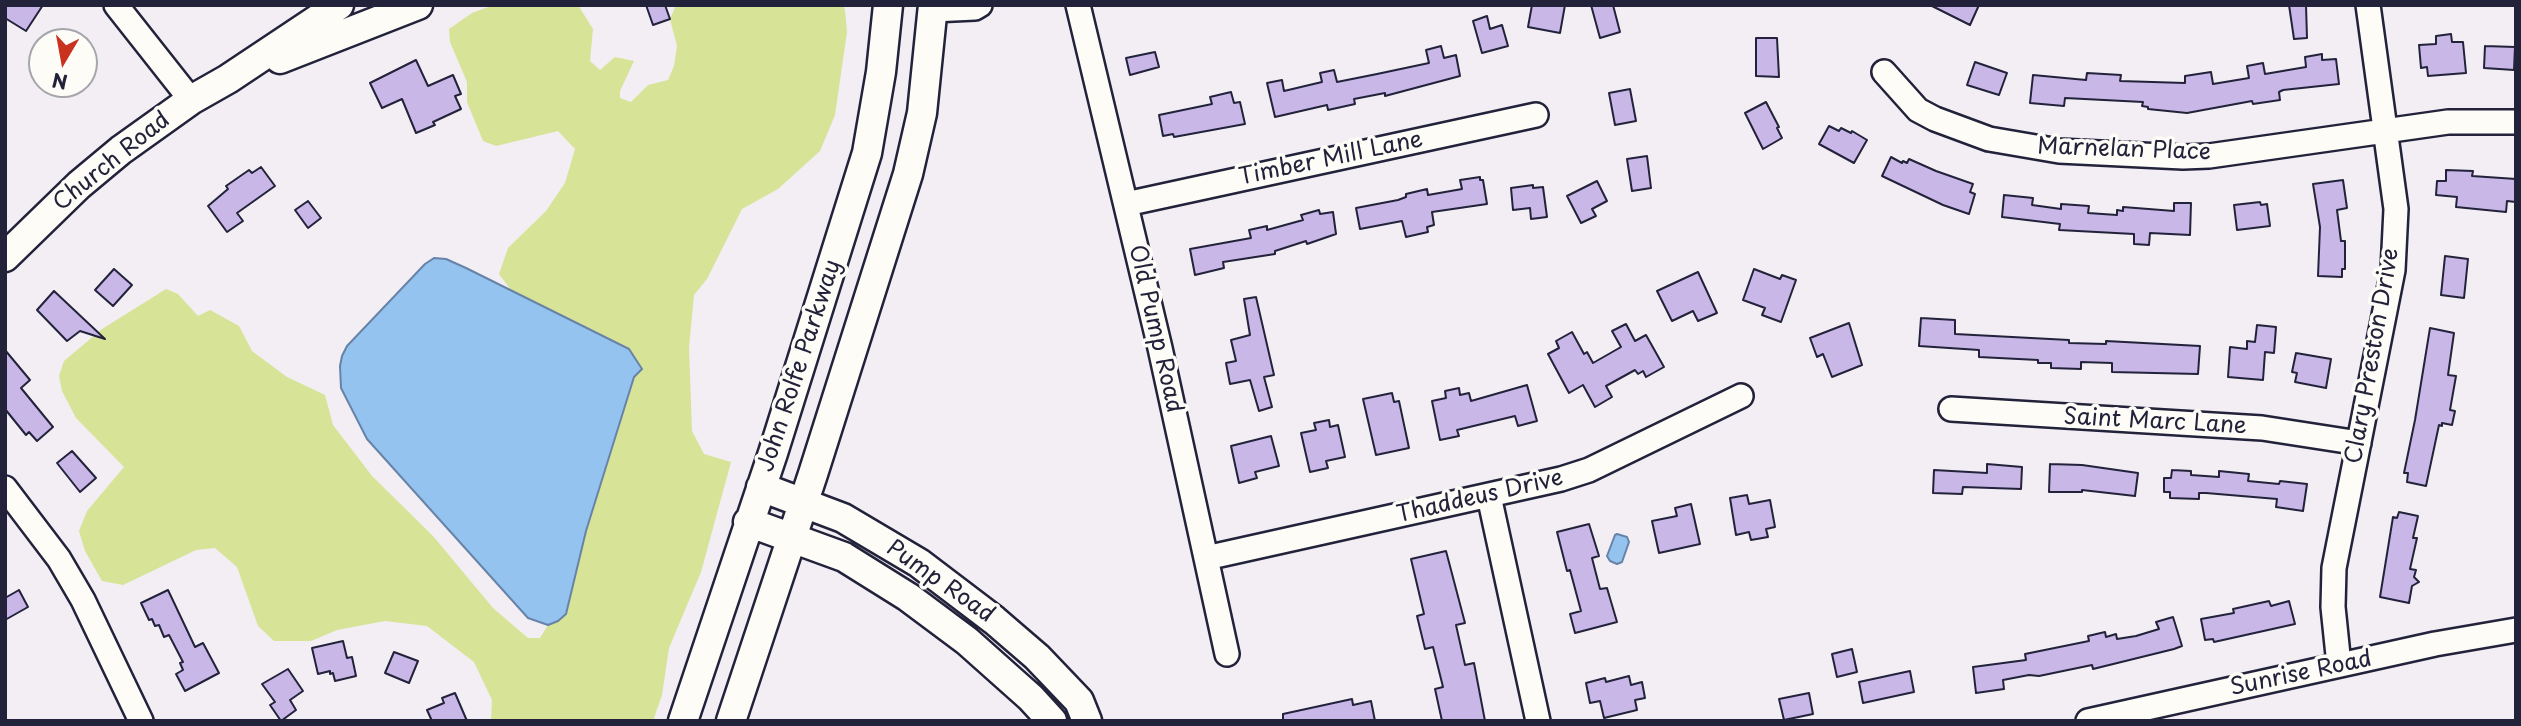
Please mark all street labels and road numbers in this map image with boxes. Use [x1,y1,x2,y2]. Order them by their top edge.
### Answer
street label: Church Road [48,107,176,217]
street label: Timber Mill Lane [1236,126,1426,192]
street label: Marnelan Place [2037,133,2211,167]
street label: Old Pump Road [1122,242,1188,416]
street label: Clary Preston Drive [2340,246,2406,466]
street label: John Rolfe Parkway [753,256,847,476]
street label: Saint Marc Lane [2063,403,2247,441]
street label: Thaddeus Drive [1394,464,1566,530]
street label: Pump Road [881,535,999,629]
street label: Sunrise Road [2228,646,2374,702]

